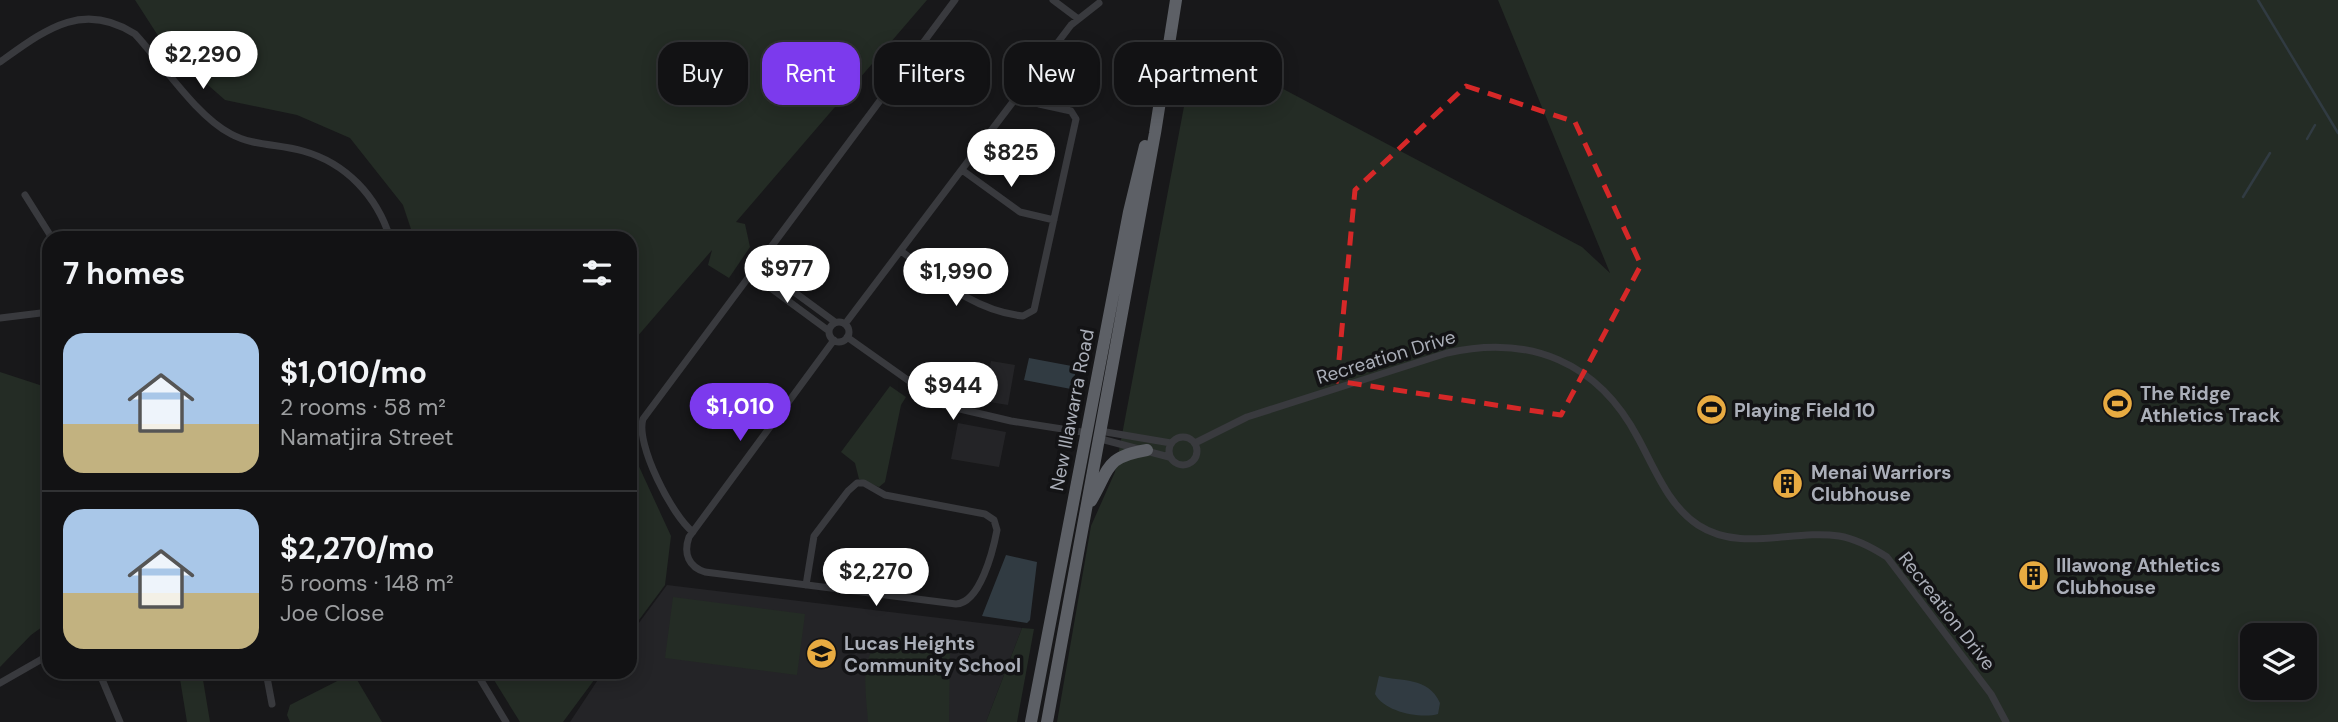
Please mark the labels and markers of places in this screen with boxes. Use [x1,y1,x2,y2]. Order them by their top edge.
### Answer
pin: $2,290 [146,32,260,91]
pin: $825 [970,130,1052,189]
pin: $977 [746,246,828,305]
pin: $1,990 [899,248,1013,308]
pin: $944 [912,362,994,422]
place label: The Ridge Athletics Track [2140,381,2280,428]
pin: $1,010 [683,384,797,443]
sports icon: The Ridge Athletics Track [2100,387,2134,421]
sports icon: Playing Field 10 [1694,393,1728,427]
place label: Playing Field 10 [1734,398,1875,423]
place label: Menai Warriors Clubhouse [1811,460,1951,507]
building icon: Menai Warriors Clubhouse [1771,466,1805,500]
pin: $2,270 [819,548,933,608]
place label: Illawong Athletics Clubhouse [2056,553,2221,600]
building icon: Illawong Athletics Clubhouse [2016,559,2050,593]
place label: Lucas Heights Community School [844,631,1021,678]
school or university icon: Lucas Heights Community School [804,637,838,671]

